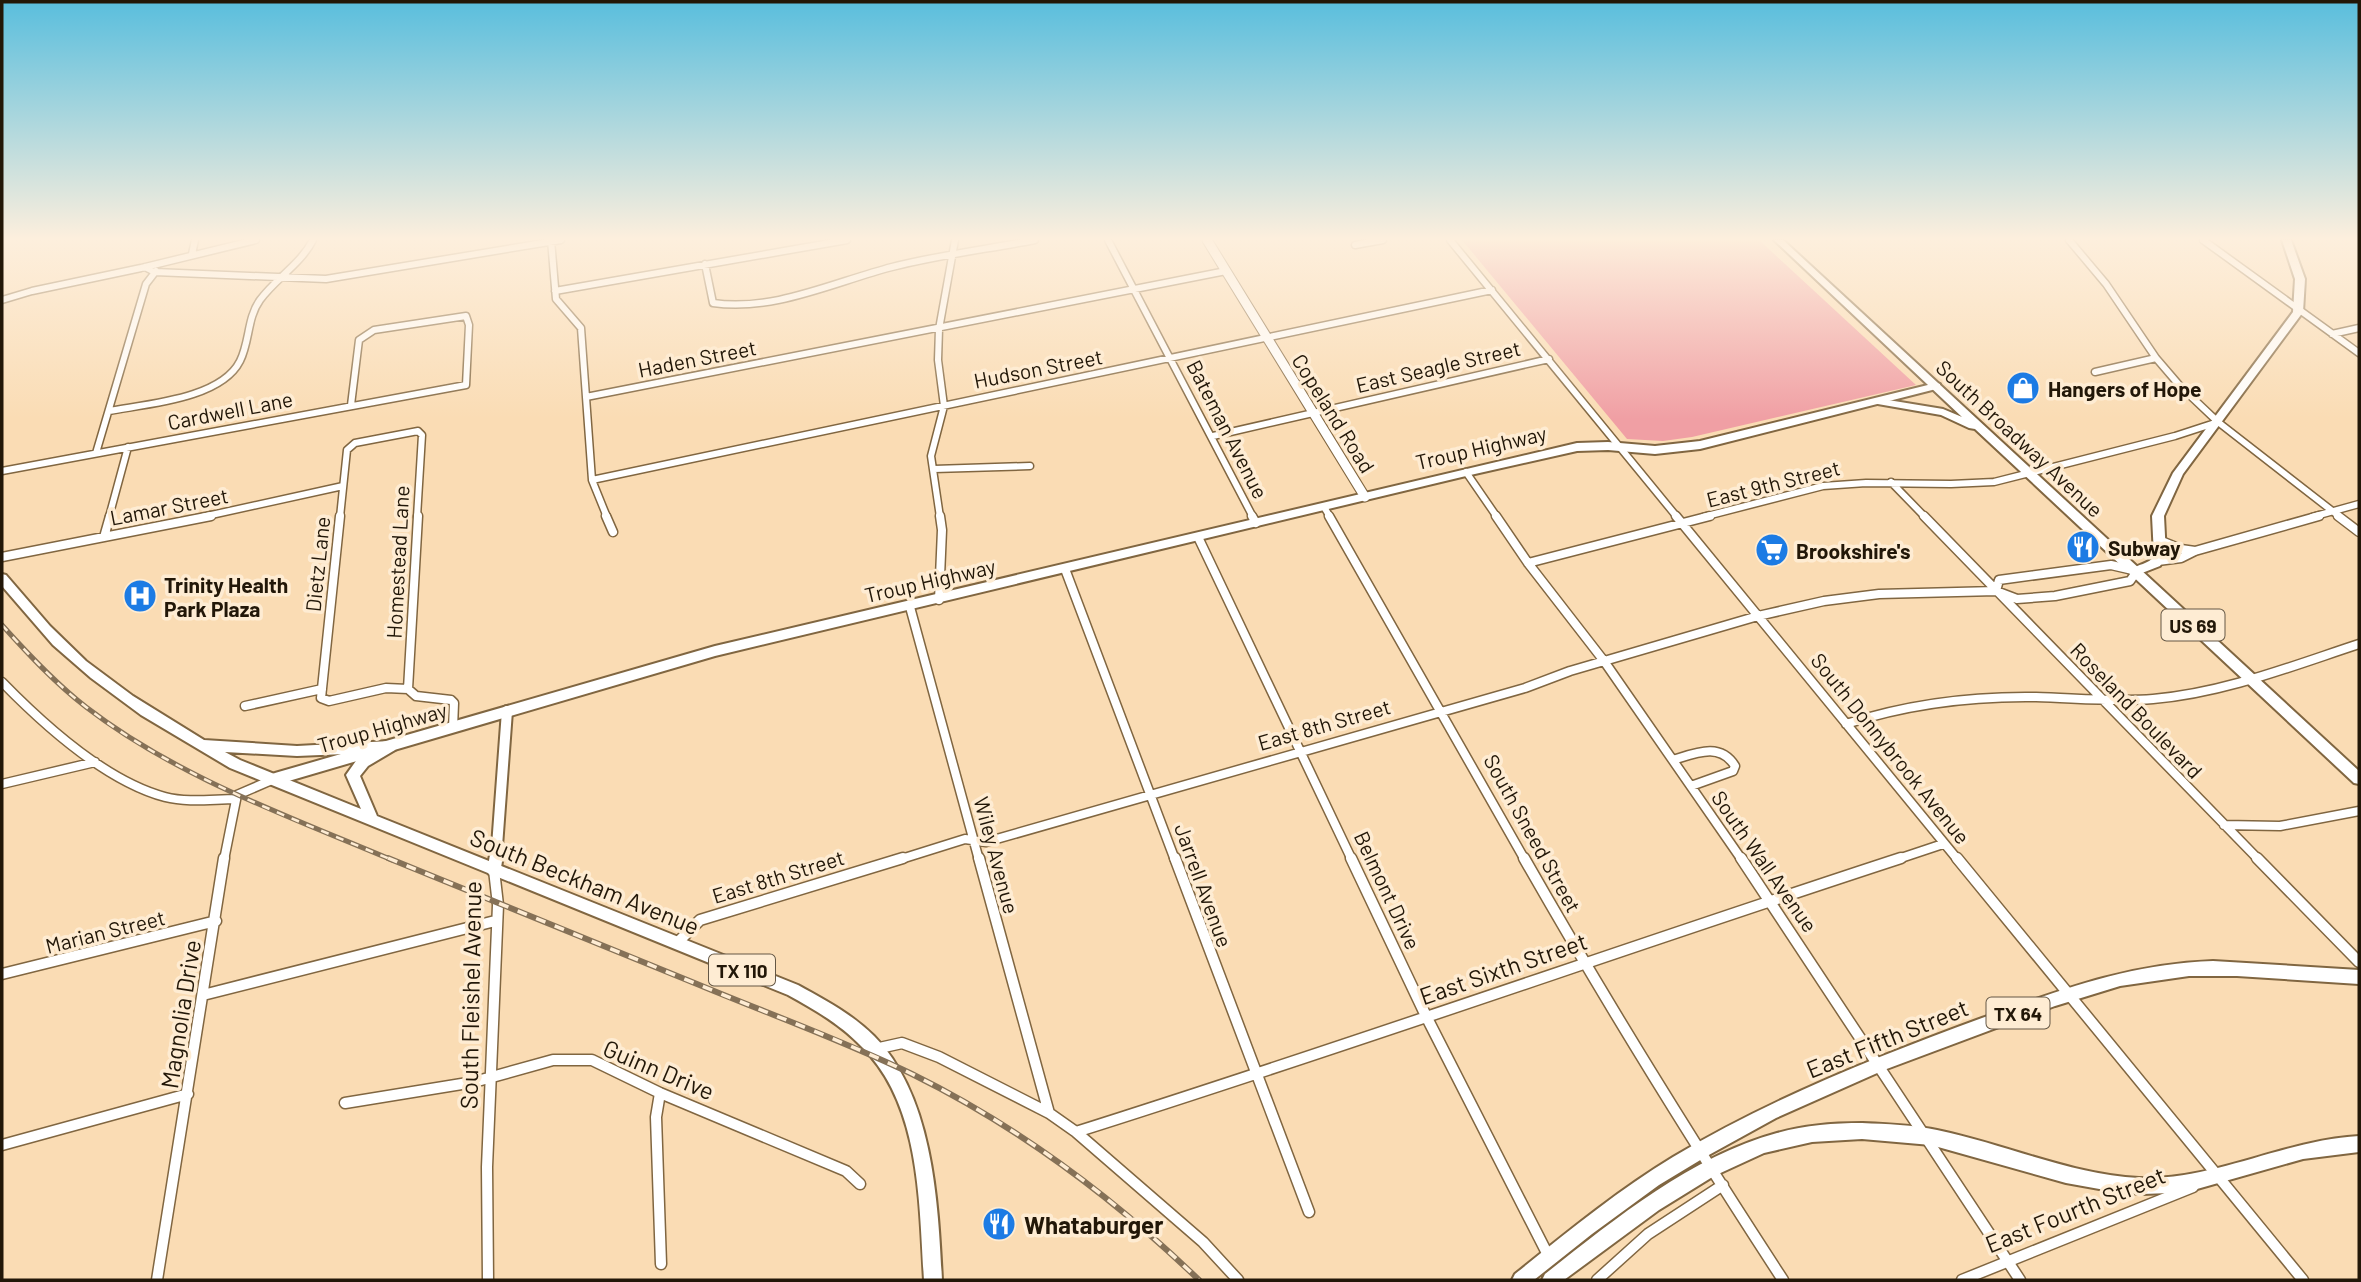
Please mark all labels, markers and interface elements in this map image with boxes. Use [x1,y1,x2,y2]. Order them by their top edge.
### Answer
street label: Haden Street [636,334,758,382]
street label: East Seagle Street [1353,335,1523,397]
street label: Hudson Street [971,343,1105,393]
street label: Copeland Road [1287,349,1381,477]
street label: South Broadway Avenue [1932,354,2108,522]
street label: Bateman Avenue [1182,355,1274,503]
shop icon: Hangers of Hope [2004,369,2042,407]
place label: Hangers of Hope [2048,376,2201,401]
street label: Cardwell Lane [165,386,295,434]
street label: Troup Highway [1413,420,1549,474]
street label: East 9th Street [1704,454,1842,512]
street label: Lamar Street [108,482,230,530]
street label: Homestead Lane [381,485,413,639]
street label: Dietz Lane [300,515,334,613]
restaurant icon: Subway [2064,528,2102,566]
supermarket icon: Brookshire's [1753,531,1791,569]
place label: Subway [2108,535,2181,560]
place label: Brookshire's [1796,538,1910,563]
street label: Troup Highway [862,553,998,607]
place label: Trinity Health Park Plaza [164,572,288,621]
hospital icon: Trinity Health Park Plaza [121,577,159,615]
road number: US 69 [2162,610,2224,640]
street label: Roseland Boulevard [2066,637,2208,783]
street label: South Donnybrook Avenue [1806,648,1976,848]
street label: East 8th Street [1255,693,1393,755]
street label: Troup Highway [314,696,450,757]
street label: South Sneed Street [1479,750,1587,916]
street label: South Wall Avenue [1707,785,1823,937]
street label: Wiley Avenue [969,794,1025,916]
street label: Jarrell Avenue [1170,820,1238,950]
street label: South Beckham Avenue [466,822,704,940]
street label: Belmont Drive [1350,827,1426,953]
street label: East 8th Street [709,844,847,908]
street label: South Fleishel Avenue [454,881,486,1109]
street label: Marian Street [43,904,167,958]
street label: East Sixth Street [1415,926,1591,1010]
street label: Magnolia Drive [154,938,206,1090]
road number: TX 110 [709,954,775,986]
street label: East Fifth Street [1802,992,1972,1084]
road number: TX 64 [1986,998,2050,1028]
street label: Guinn Drive [599,1033,719,1105]
street label: East Fourth Street [1981,1160,2169,1258]
restaurant icon: Whataburger [980,1205,1018,1243]
place label: Whataburger [1024,1210,1163,1239]

